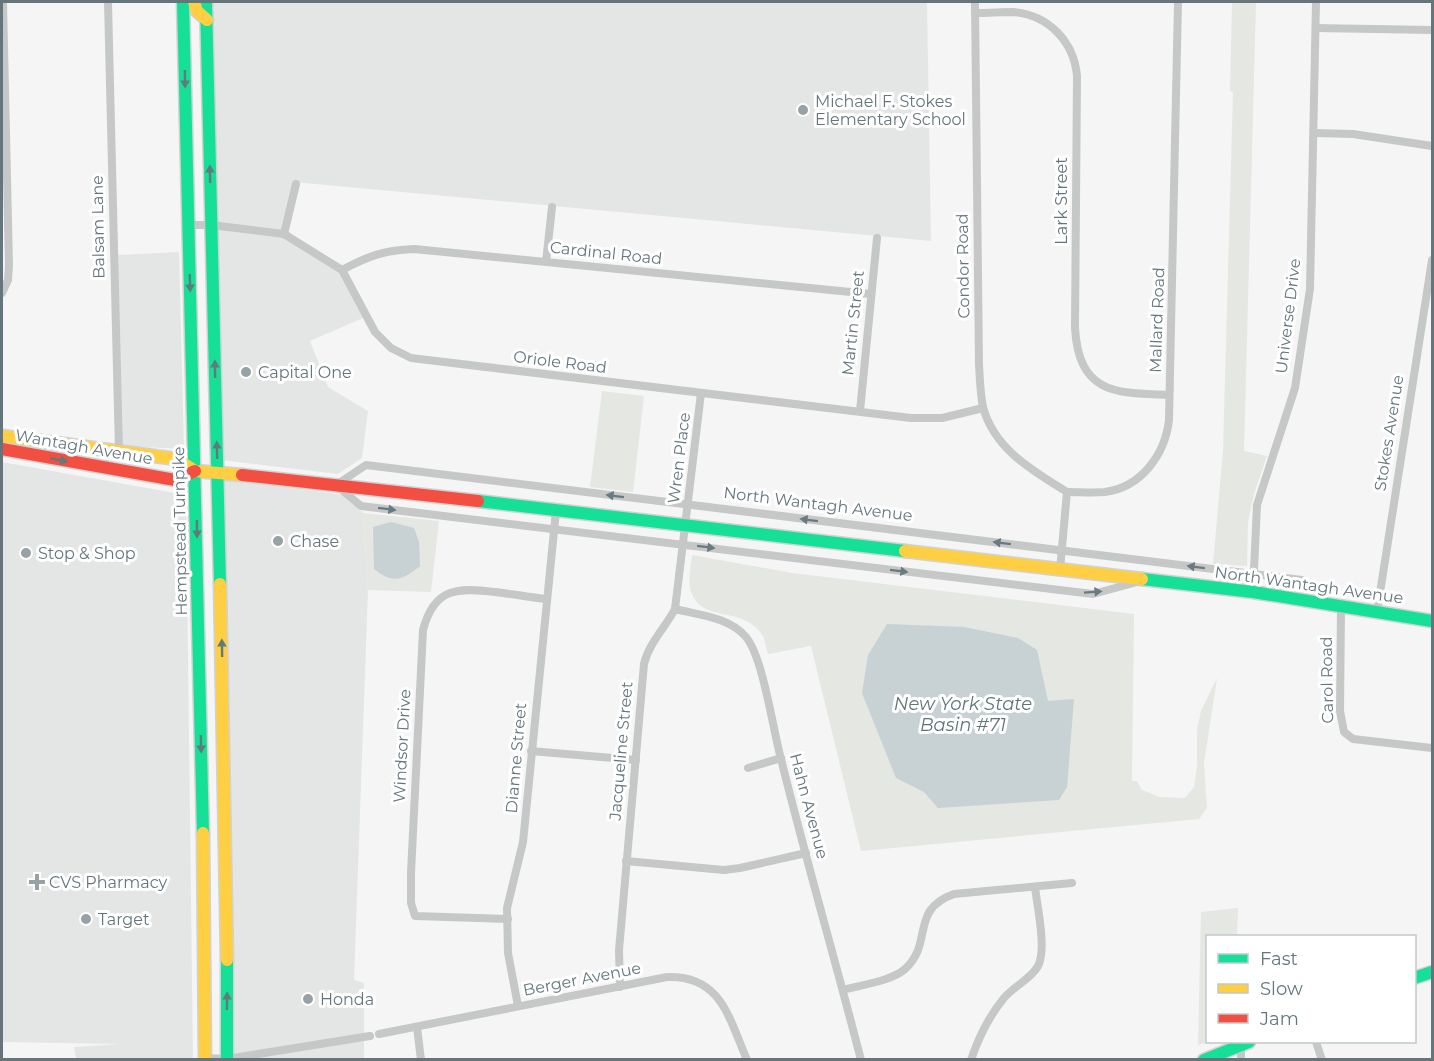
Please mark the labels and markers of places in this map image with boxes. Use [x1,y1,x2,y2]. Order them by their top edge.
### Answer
place label: Michael F. Stokes Elementary School [815,92,966,129]
marker: Michael F. Stokes Elementary School [796,103,810,117]
place label: Capital One [258,363,352,382]
marker: Capital One [239,365,253,379]
place label: Chase [290,532,339,551]
marker: Chase [271,534,285,548]
place label: Stop & Shop [38,544,136,563]
marker: Stop & Shop [19,546,33,560]
place label: CVS Pharmacy [49,873,168,892]
marker: CVS Pharmacy [30,875,44,889]
place label: Target [98,910,150,929]
marker: Target [79,912,93,926]
place label: Honda [320,990,374,1009]
marker: Honda [301,992,315,1006]

